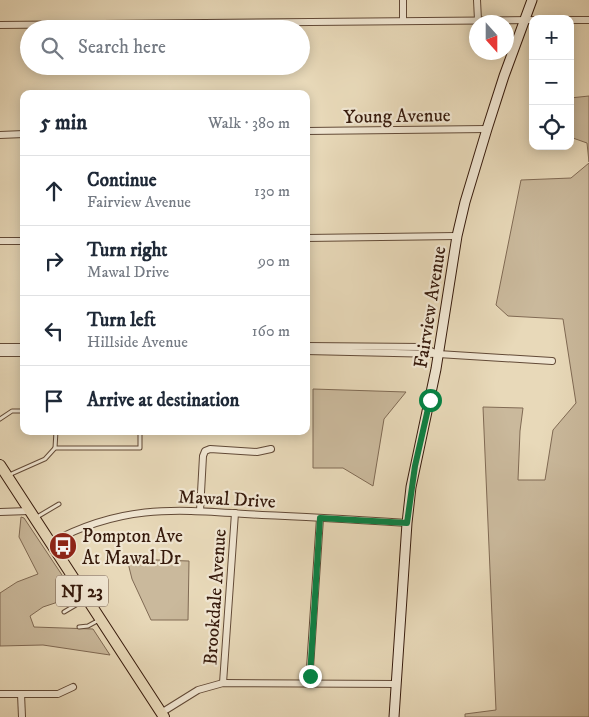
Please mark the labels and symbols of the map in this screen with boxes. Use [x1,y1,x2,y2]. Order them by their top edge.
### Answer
north arrow [469,15,514,60]
street label: Young Avenue [343,104,451,129]
street label: Fairview Avenue [409,244,452,370]
route start [419,389,442,412]
street label: Mawal Drive [178,485,276,514]
place label: Pompton Ave At Mawal Dr [82,525,183,570]
street label: Brookdale Avenue [199,528,232,666]
bus stop icon: Pompton Ave At Mawal Dr [48,531,78,561]
road number: NJ 23 [56,576,108,606]
route end [299,665,322,688]

